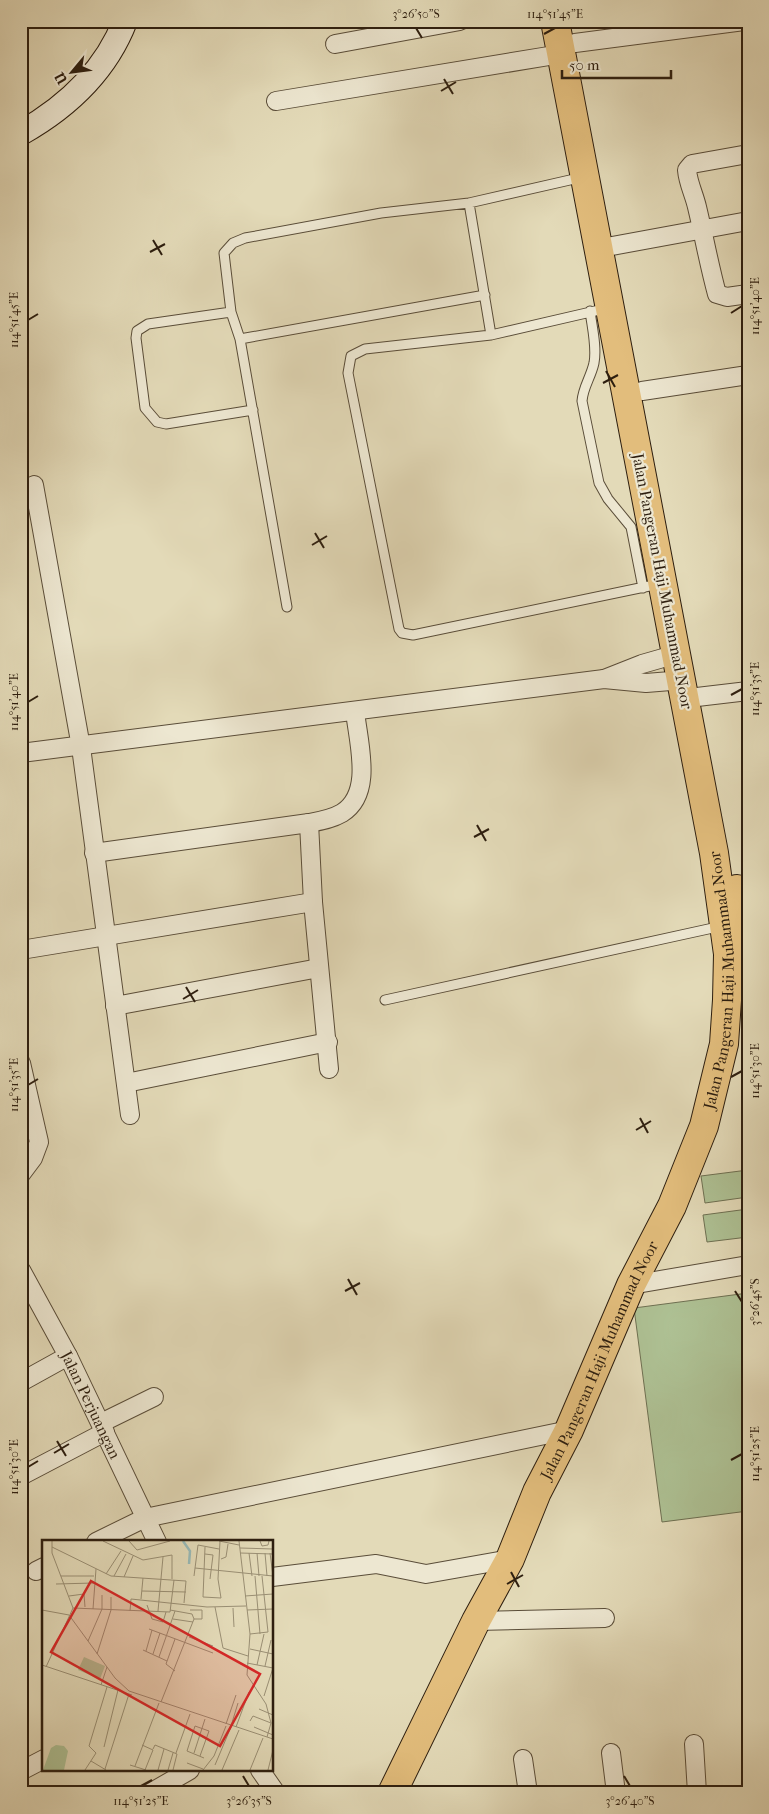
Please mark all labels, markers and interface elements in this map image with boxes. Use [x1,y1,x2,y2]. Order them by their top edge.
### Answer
text: 3°26'50"S [392,7,440,21]
text: 114°51'45"E [527,7,583,21]
north arrow [48,48,98,98]
scale bar [562,48,670,80]
text: 50 m [569,56,600,74]
text: U [51,69,72,88]
text: 114°51'40"E [748,277,762,335]
text: 114°51'45"E [7,292,21,348]
street label: Jalan Pangeran Haji Muhammad Noor [628,450,697,711]
text: 114°51'35"E [748,662,762,716]
text: 114°51'40"E [7,673,21,731]
street label: Jalan Pangeran Haji Muhammad Noor [699,850,738,1113]
text: 114°51'30"E [748,1043,762,1099]
text: 114°51'35"E [7,1058,21,1112]
street label: Jalan Pangeran Haji Muhammad Noor [535,1238,662,1485]
text: 3°26'45"S [748,1278,762,1326]
street label: Jalan Perjuangan [56,1346,125,1462]
text: 114°51'25"E [748,1426,762,1482]
text: 114°51'30"E [7,1439,21,1495]
inset map [42,1540,274,1772]
text: 114°51'25"E [113,1794,169,1808]
text: 3°26'35"S [226,1794,272,1808]
text: 3°26'40"S [605,1794,655,1808]

